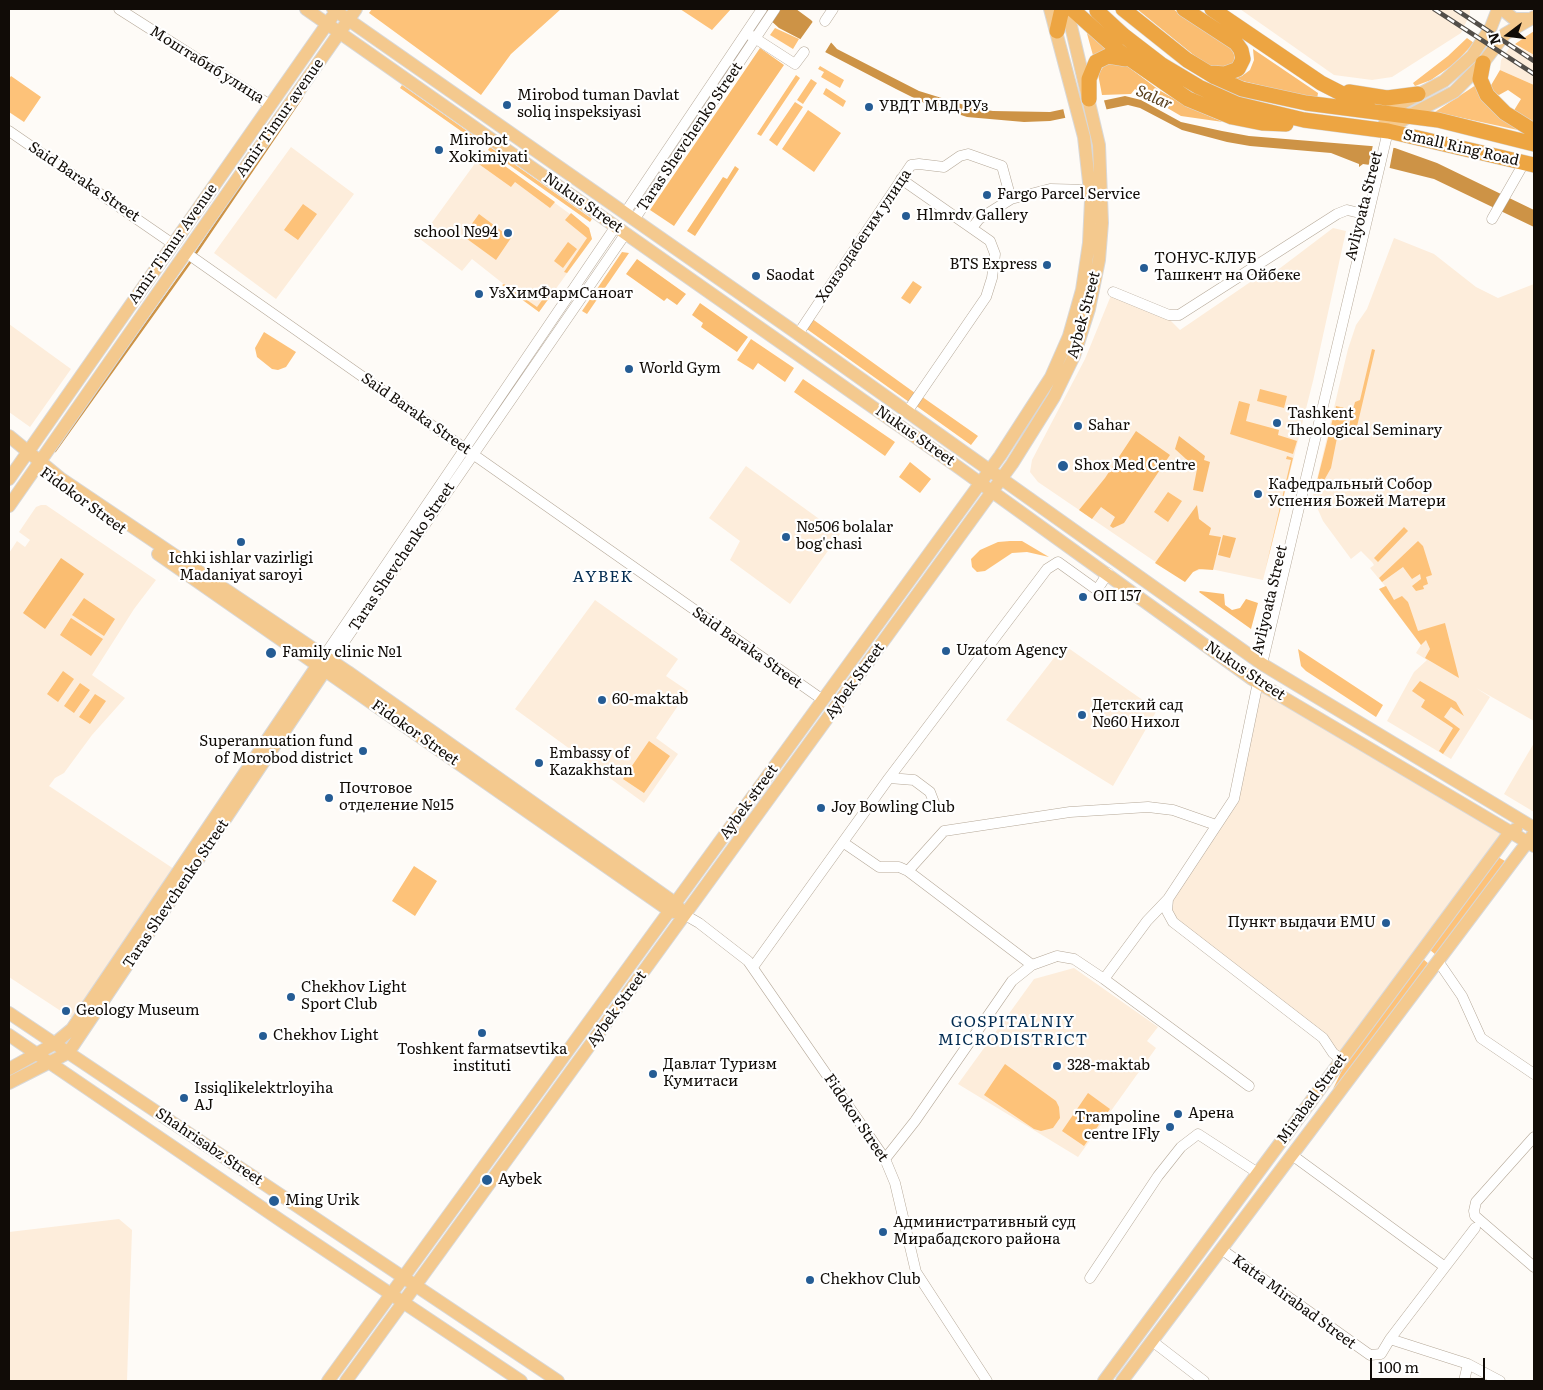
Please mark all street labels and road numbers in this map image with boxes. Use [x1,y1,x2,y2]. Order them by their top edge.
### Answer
street label: Моштабиб улица [146,22,268,108]
street label: Amir Timur avenue [232,55,328,181]
street label: Taras Shevchenko Street [633,59,747,215]
street label: Small Ring Road [1401,126,1521,170]
street label: Said Baraka Street [25,138,143,226]
street label: Avliyoata Street [1342,149,1386,263]
street label: Хонзодабегим улица [813,166,915,306]
street label: Nukus Street [540,169,626,237]
street label: Amir Timur Avenue [125,180,221,308]
street label: Aybek Street [1064,269,1104,361]
street label: Said Baraka Street [357,369,475,459]
street label: Nukus Street [872,402,958,470]
street label: Fidokor Street [36,464,130,538]
street label: Taras Shevchenko Street [345,479,459,635]
street label: Avliyoata Street [1249,543,1291,657]
street label: Said Baraka Street [688,603,806,693]
street label: Nukus Street [1202,638,1288,704]
street label: Aybek Street [821,639,889,723]
street label: Fidokor Street [368,696,462,770]
street label: Aybek street [716,761,782,843]
street label: Taras Shevchenko Street [119,816,233,972]
street label: Aybek Street [583,967,651,1051]
street label: Mirabad Street [1273,1051,1351,1147]
street label: Fidokor Street [820,1071,892,1165]
street label: Shahrisabz Street [152,1104,266,1190]
street label: Katta Mirabad Street [1229,1251,1359,1353]

